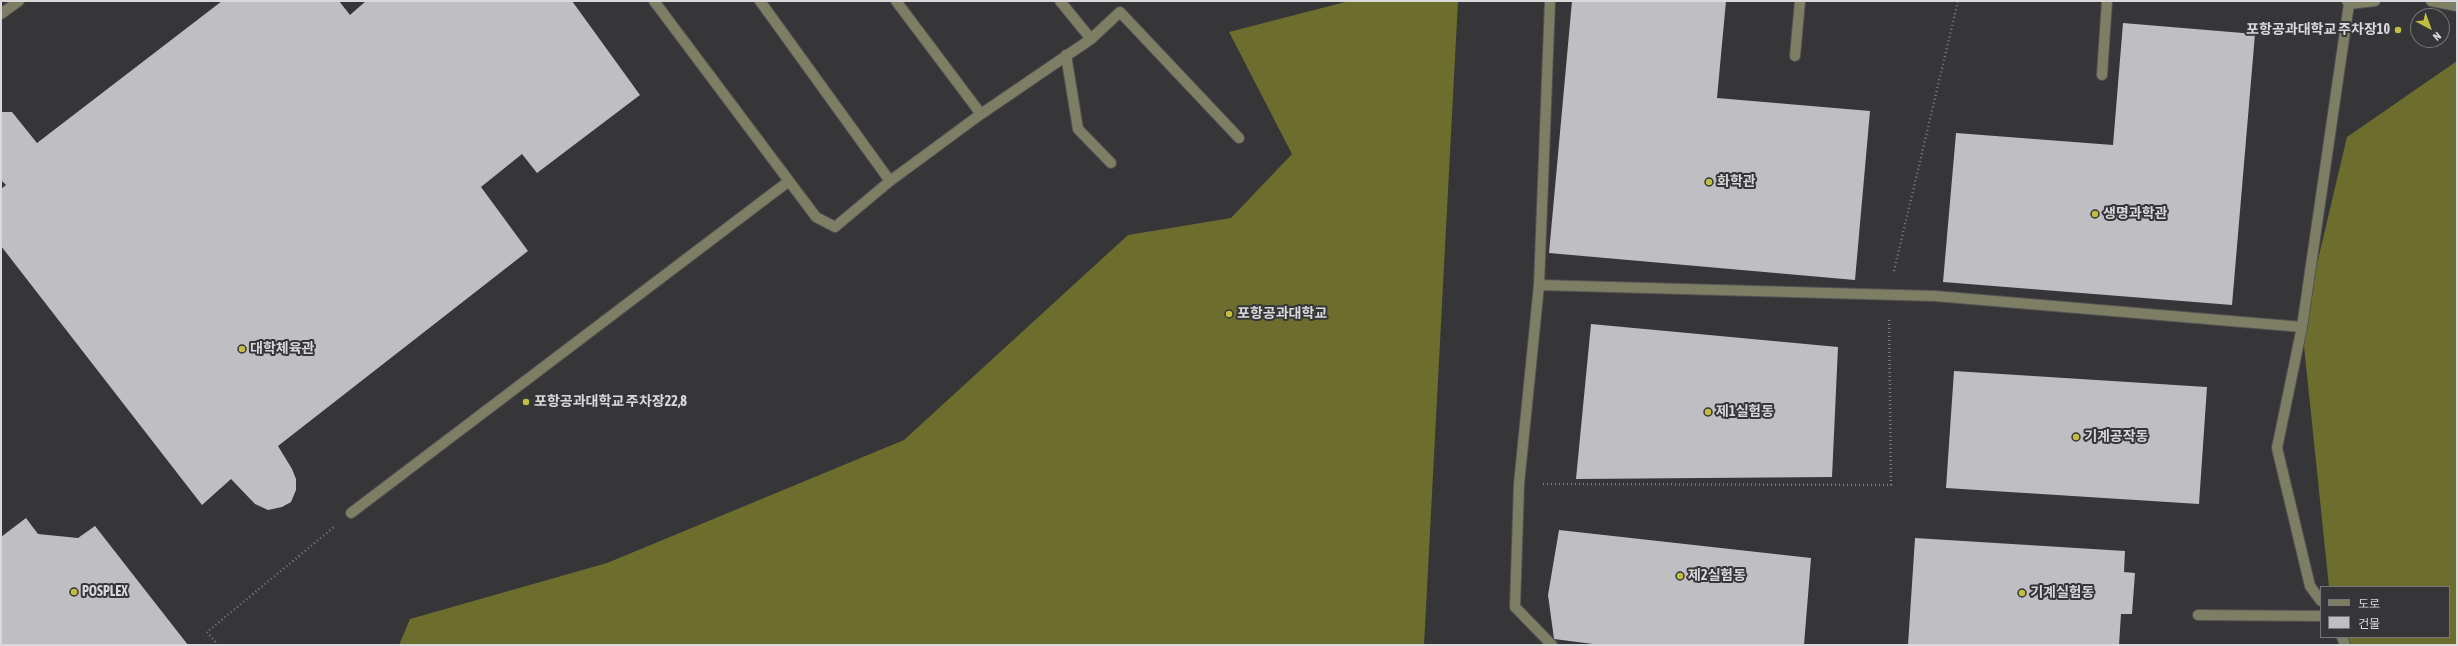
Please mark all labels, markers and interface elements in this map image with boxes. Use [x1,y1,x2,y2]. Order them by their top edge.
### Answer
north arrow [2410,8,2450,48]
place label: 포항공과대학교 주차장10 [2246,22,2390,38]
marker: 포항공과대학교 주차장10 [2393,25,2403,35]
text: N [2431,30,2444,43]
place label: 화학관 [1717,174,1756,190]
marker: 화학관 [1704,177,1714,187]
place label: 생명과학관 [2103,206,2167,222]
marker: 생명과학관 [2090,209,2100,219]
place label: 포항공과대학교 [1237,306,1327,322]
marker: 포항공과대학교 [1224,309,1234,319]
place label: 대학체육관 [250,341,314,357]
marker: 대학체육관 [237,344,247,354]
place label: 포항공과대학교 주차장22,8 [534,394,687,410]
marker: 포항공과대학교 주차장22,8 [521,397,531,407]
place label: 제1실험동 [1716,404,1774,420]
marker: 제1실험동 [1703,407,1713,417]
place label: 기계공작동 [2084,429,2148,445]
marker: 기계공작동 [2071,432,2081,442]
place label: 제2실험동 [1688,568,1746,584]
marker: 제2실험동 [1675,571,1685,581]
place label: POSPLEX [82,584,127,600]
place label: 기계실험동 [2030,585,2094,601]
legend [2320,586,2450,638]
marker: POSPLEX [69,587,79,597]
marker: 기계실험동 [2017,588,2027,598]
text: 도로 [2358,597,2380,611]
text: 건물 [2358,617,2380,631]

